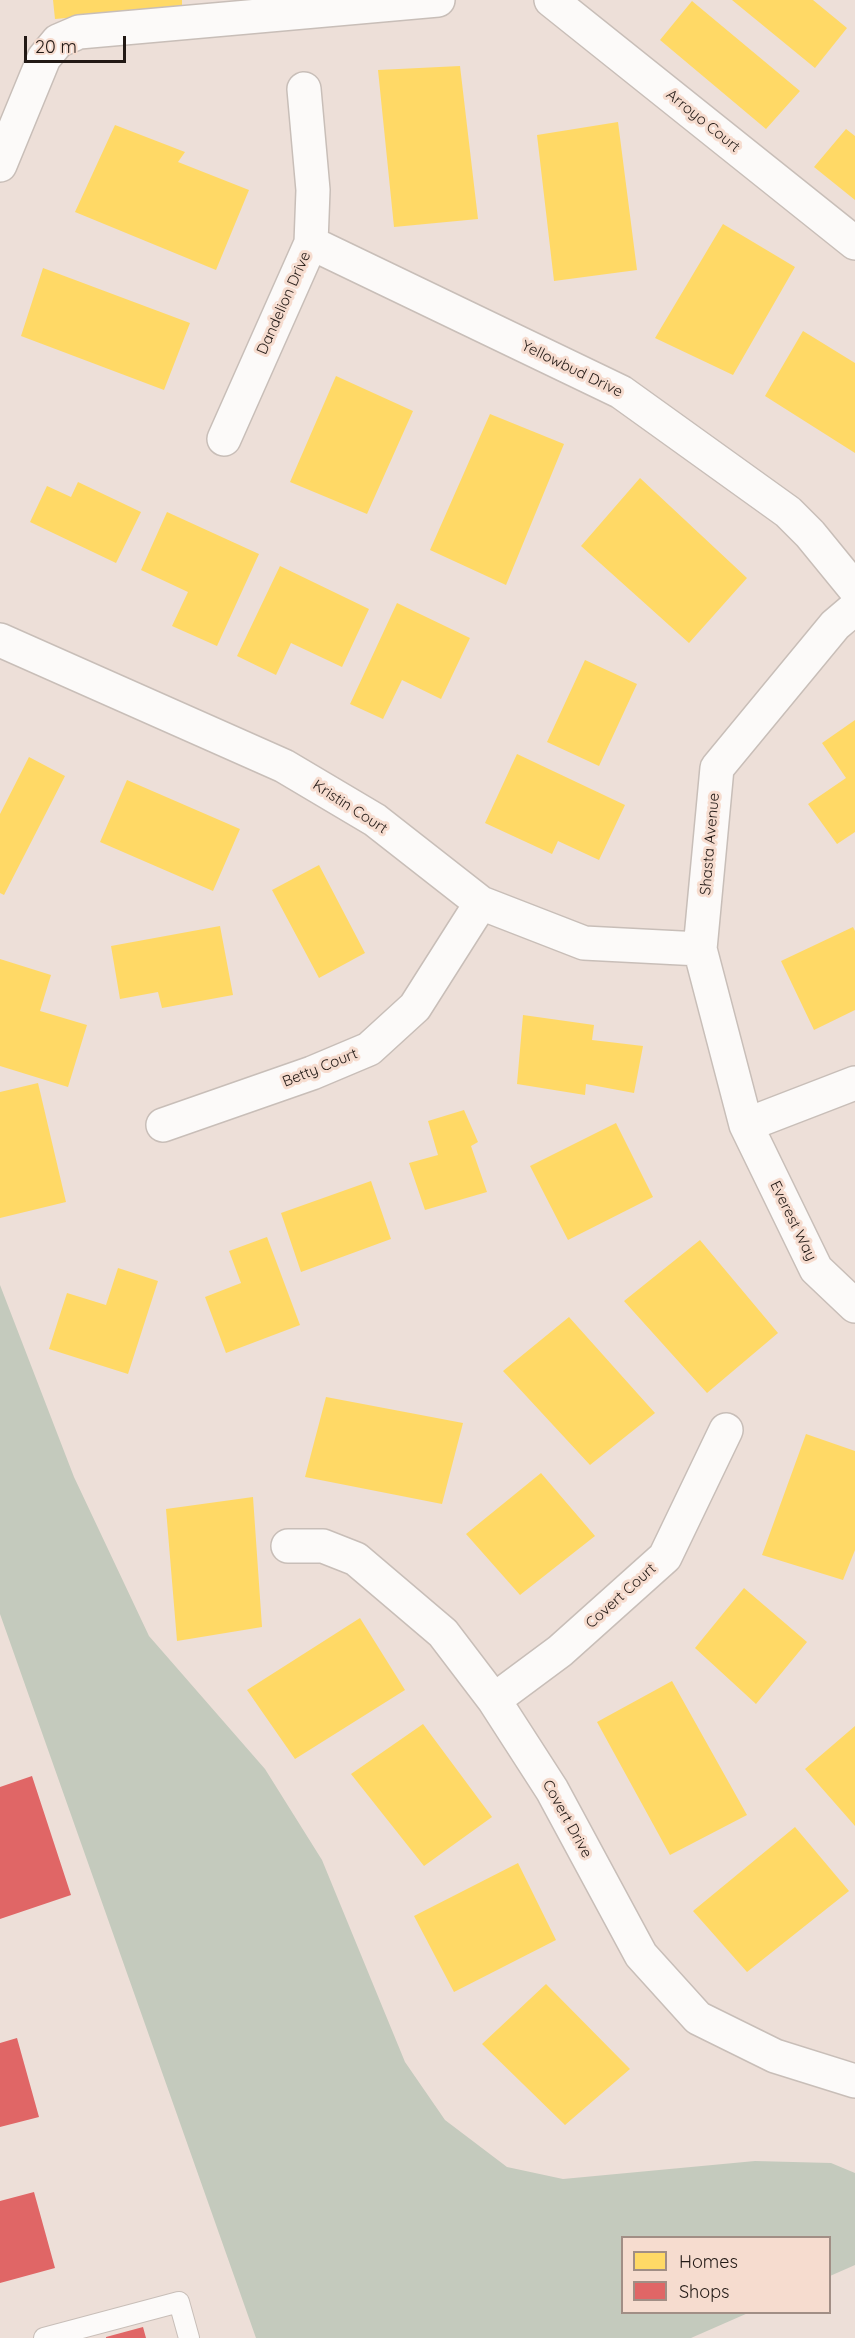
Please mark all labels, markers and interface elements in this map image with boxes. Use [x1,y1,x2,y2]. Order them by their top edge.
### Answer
scale bar [27,24,129,62]
text: 20 m [35,35,77,58]
street label: Arroyo Court [662,86,744,156]
street label: Dandelion Drive [253,249,315,357]
street label: Yellowbud Drive [519,337,625,401]
street label: Kristin Court [309,776,391,838]
street label: Shasta Avenue [697,792,723,896]
street label: Betty Court [280,1045,360,1091]
street label: Everest Way [766,1178,820,1264]
street label: Covert Court [582,1560,660,1632]
street label: Covert Drive [538,1777,596,1861]
legend [621,2236,831,2314]
text: Homes [679,2250,738,2273]
text: Shops [679,2280,730,2303]

